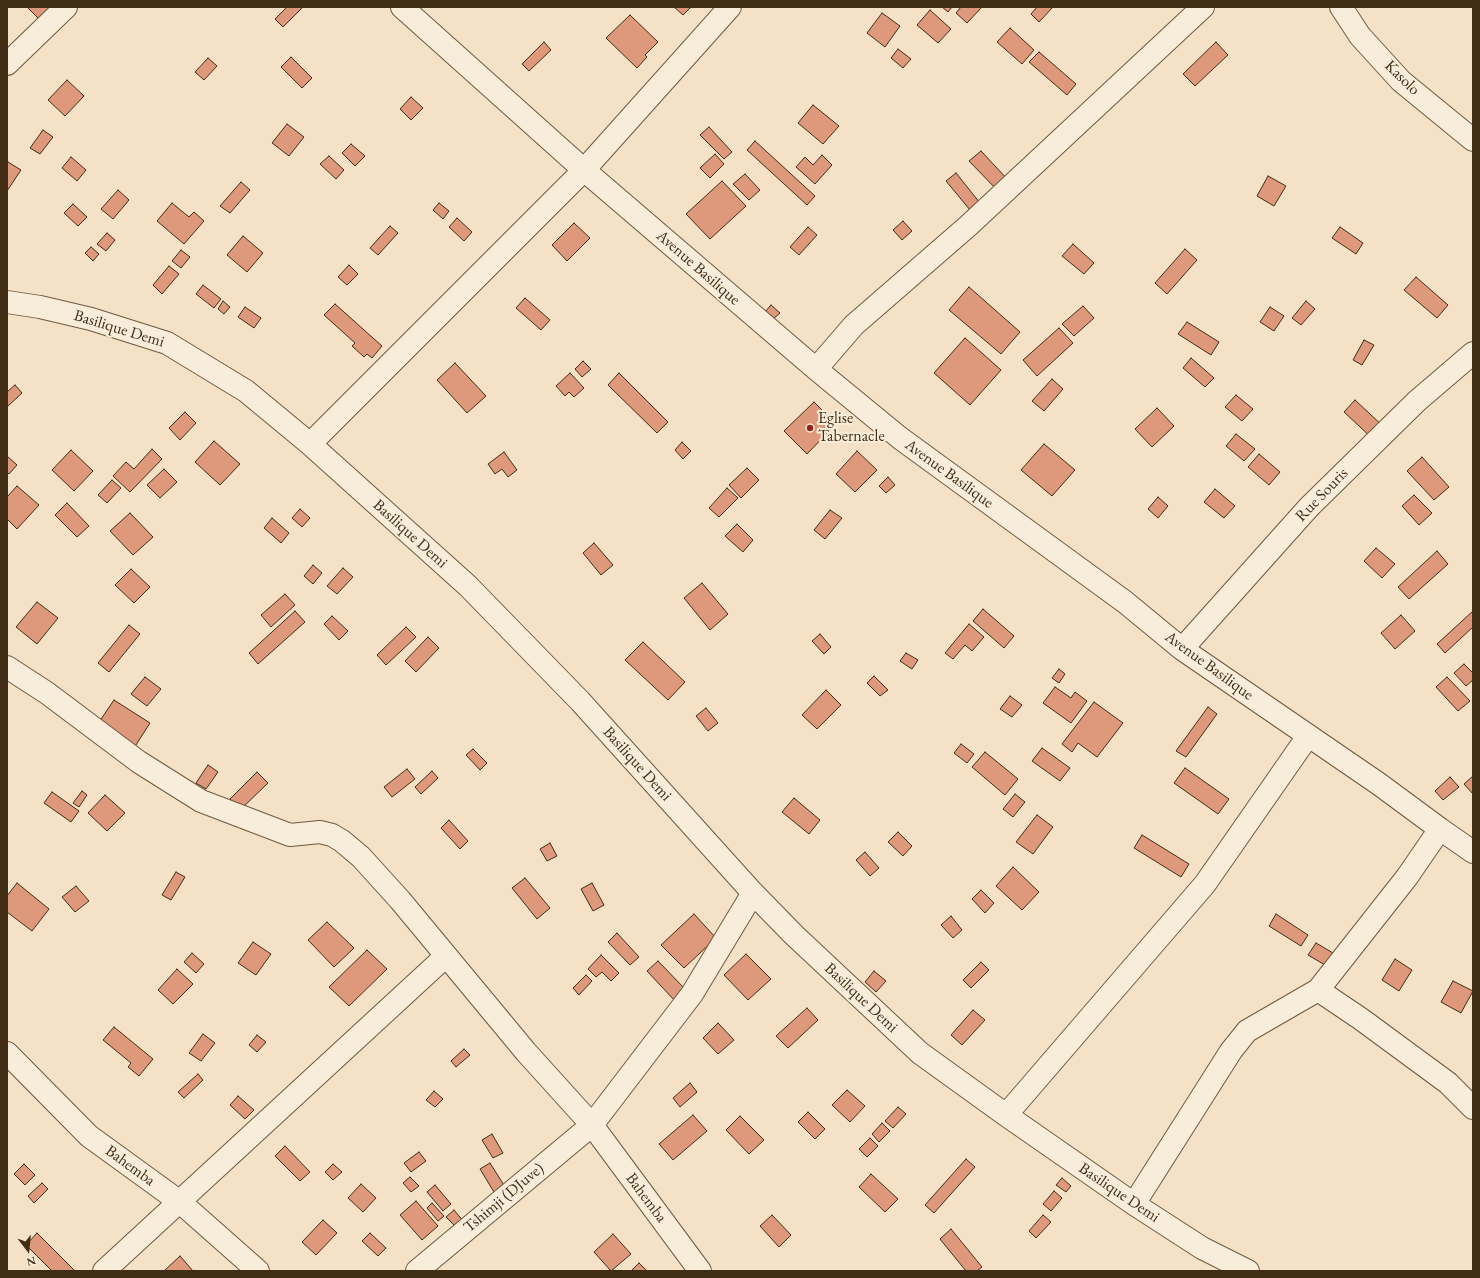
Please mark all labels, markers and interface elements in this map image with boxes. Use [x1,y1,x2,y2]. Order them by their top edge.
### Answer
street label: Kasolo [1380,57,1424,99]
street label: Avenue Basilique [652,226,744,310]
street label: Basilique Demi [71,306,167,352]
place label: Eglise Tabernacle [818,409,885,447]
marker: Eglise Tabernacle [805,423,815,433]
street label: Avenue Basilique [901,435,997,513]
street label: Rue Souris [1292,464,1352,526]
street label: Basilique Demi [369,496,451,572]
street label: Avenue Basilique [1161,627,1257,705]
street label: Basilique Demi [599,723,675,805]
street label: Basilique Demi [820,959,902,1037]
street label: Bahemba [101,1141,159,1191]
street label: Tshimji (DJuve) [460,1159,548,1237]
street label: Basilique Demi [1075,1159,1163,1227]
street label: Bahemba [621,1169,671,1227]
north arrow [8,1230,48,1270]
text: N [25,1254,38,1269]

